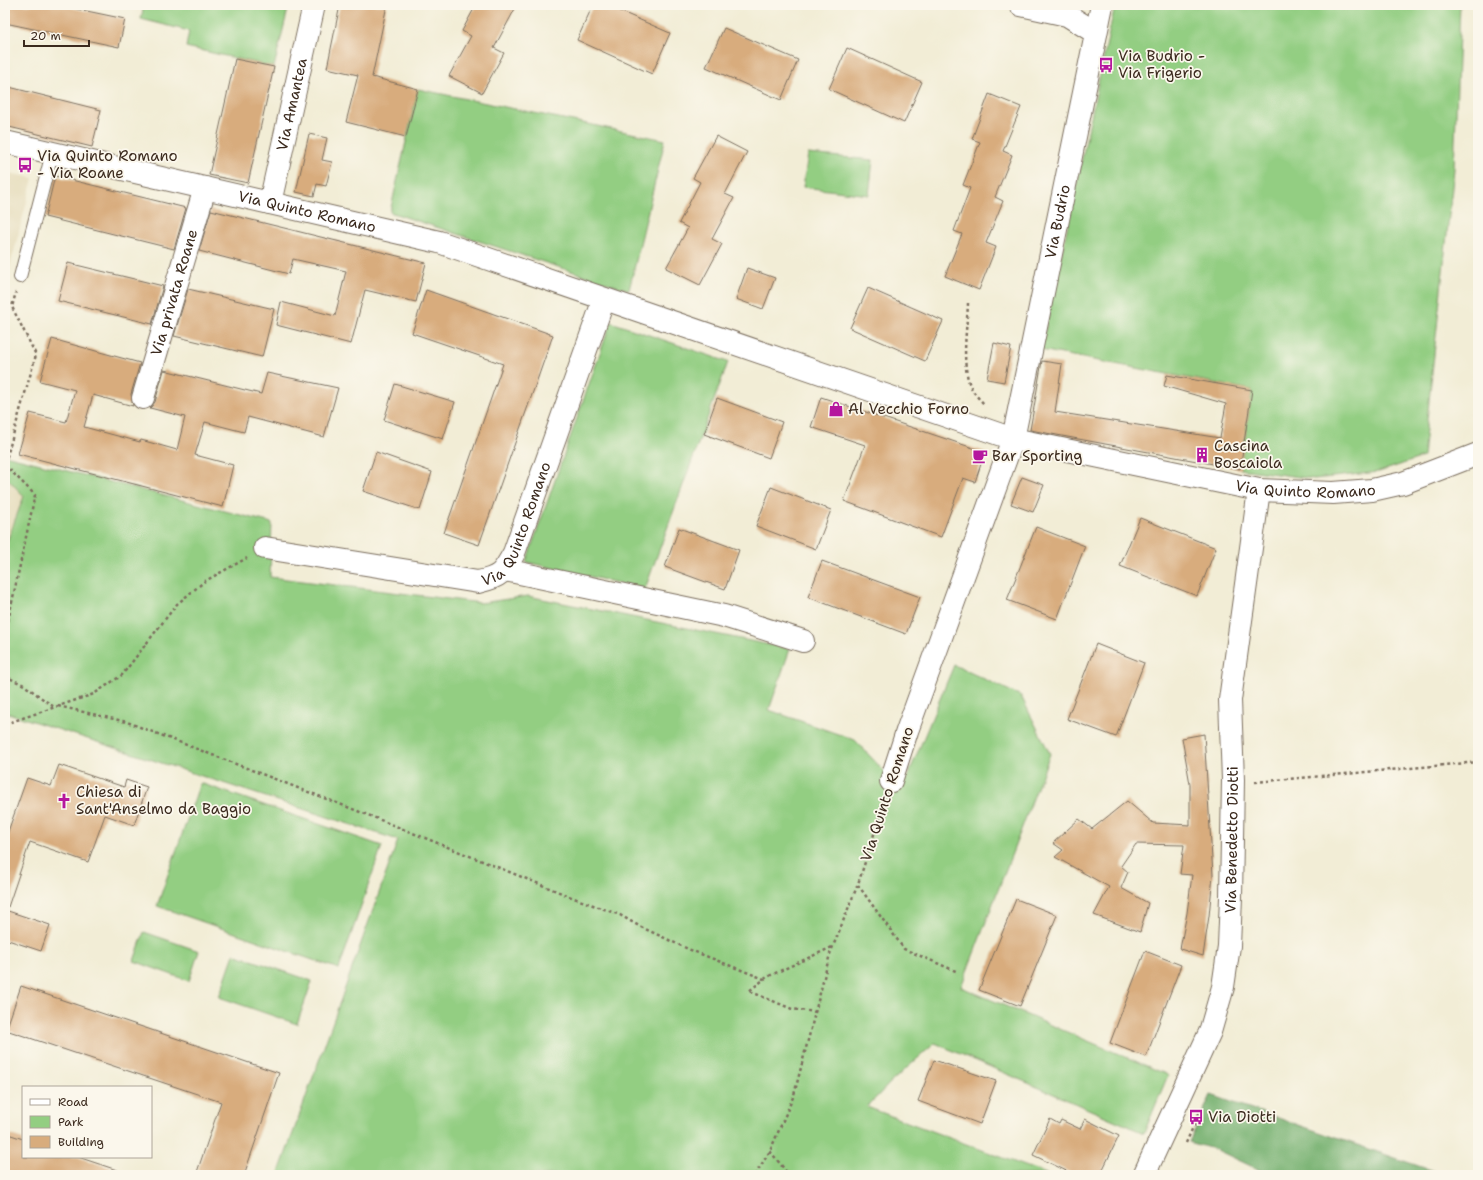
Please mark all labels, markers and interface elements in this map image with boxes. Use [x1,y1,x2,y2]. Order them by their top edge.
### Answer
scale bar [24,22,89,48]
text: 20 m [30,28,61,44]
place label: Via Budrio - Via Frigerio [1118,46,1205,83]
street label: Via Amantea [272,55,312,153]
bus stop icon: Via Budrio - Via Frigerio [1097,56,1115,74]
place label: Via Quinto Romano - Via Roane [37,146,178,183]
bus stop icon: Via Quinto Romano - Via Roane [16,156,34,174]
street label: Via Budrio [1040,183,1075,260]
street label: Via Quinto Romano [236,186,378,237]
street label: Via privata Roane [146,227,202,358]
place label: Al Vecchio Forno [848,399,969,419]
shop icon: Al Vecchio Forno [827,400,845,418]
place label: Cascina Boscaiola [1214,436,1283,473]
place label: Bar Sporting [992,446,1083,466]
building icon: Cascina Boscaiola [1193,446,1211,464]
cafe icon: Bar Sporting [971,447,989,465]
street label: Via Quinto Romano [479,459,555,591]
street label: Via Quinto Romano [1234,475,1377,503]
street label: Via Quinto Romano [856,724,918,864]
street label: Via Benedetto Diotti [1220,766,1243,914]
place label: Chiesa di Sant'Anselmo da Baggio [76,782,251,819]
church icon: Chiesa di Sant'Anselmo da Baggio [55,792,73,810]
legend [22,1086,152,1158]
text: Road [58,1094,89,1110]
place label: Via Diotti [1208,1107,1276,1127]
bus stop icon: Via Diotti [1187,1108,1205,1126]
text: Park [58,1114,84,1130]
text: Building [58,1134,104,1150]

